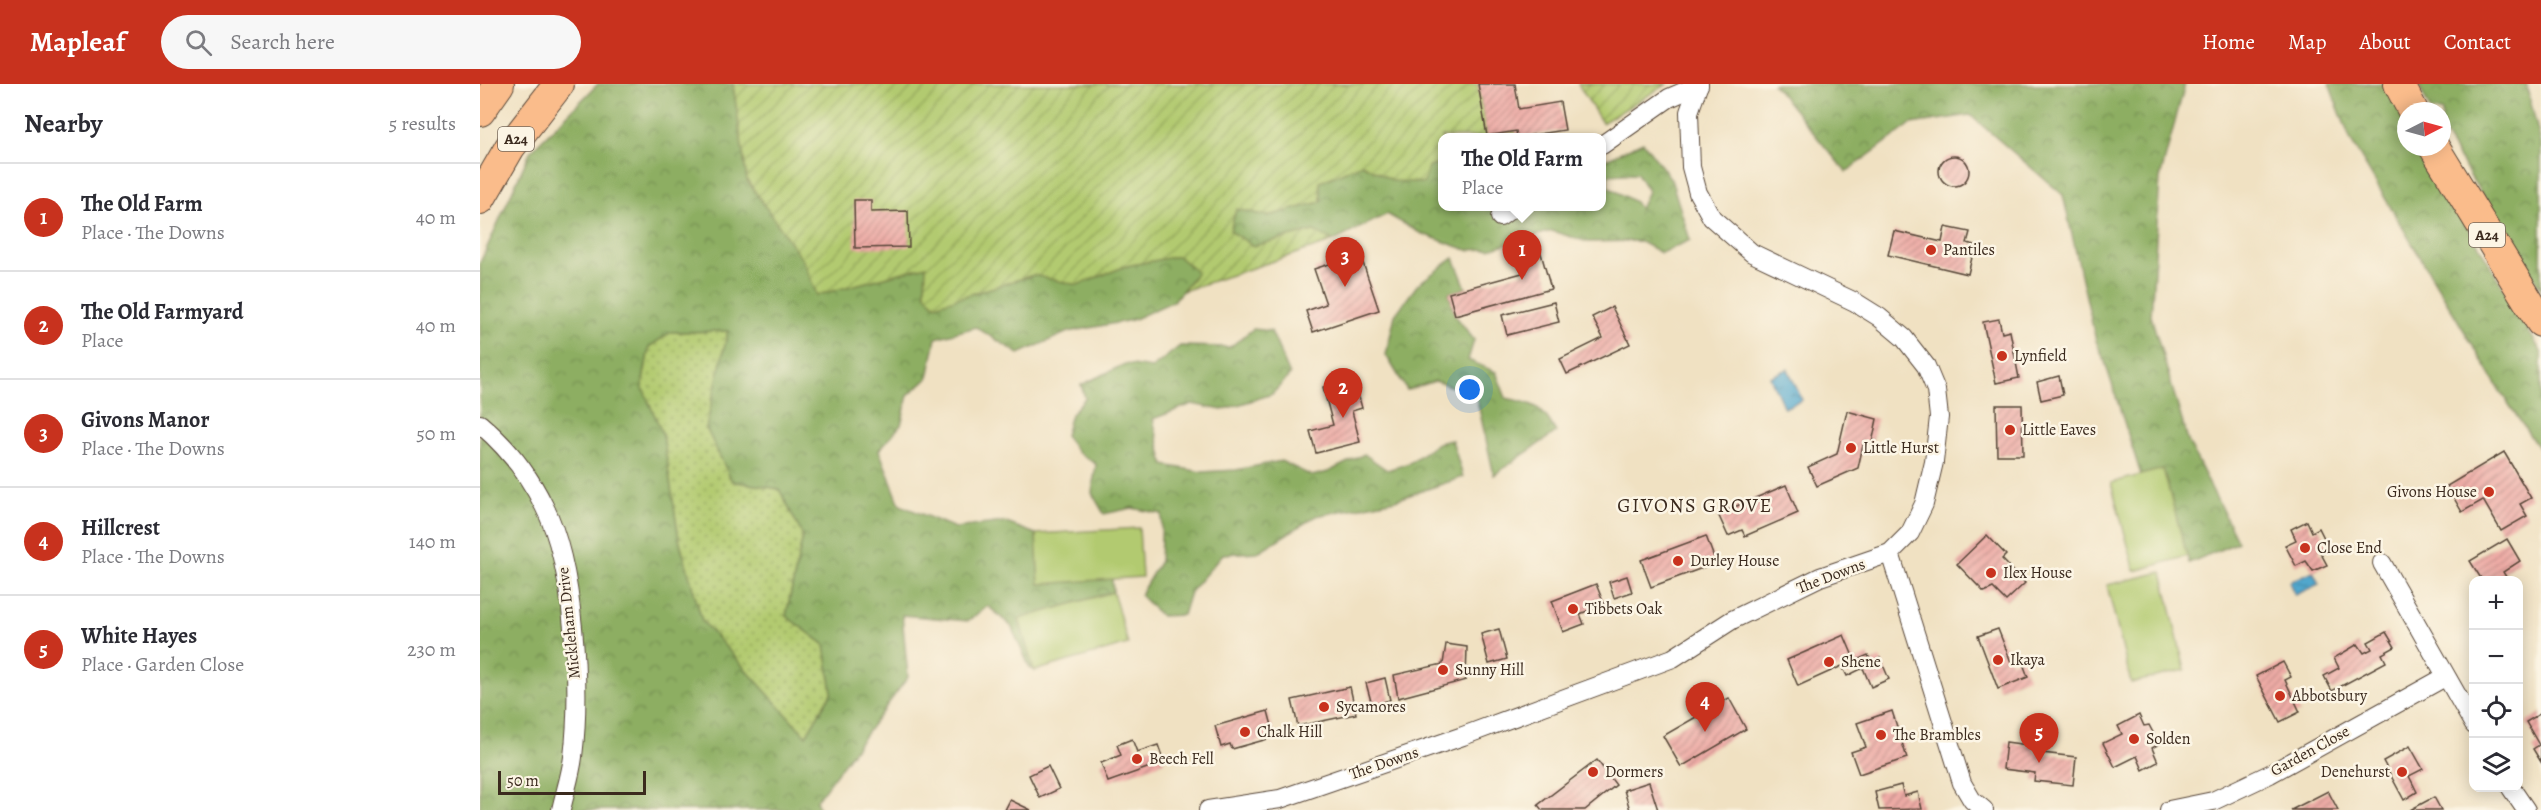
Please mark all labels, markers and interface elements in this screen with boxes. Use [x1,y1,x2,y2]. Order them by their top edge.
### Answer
search box [161,15,581,69]
text: Mapleaf [30,23,125,61]
icon: search [182,26,215,59]
text: Search here [230,27,335,57]
text: Home [2202,28,2255,56]
text: Map [2288,28,2326,56]
text: About [2359,28,2411,56]
text: Contact [2444,28,2511,56]
north arrow [2397,102,2451,156]
text: Nearby [24,106,103,141]
text: 5 results [389,110,456,137]
road number: A24 [498,127,534,151]
popup [1438,133,1606,211]
text: The Old Farm [1461,144,1583,174]
text: Place [1461,174,1504,201]
text: The Old Farm [81,189,203,219]
text: 1 [40,204,47,231]
text: 40 m [416,204,456,231]
text: Place · The Downs [81,219,225,246]
road number: A24 [2469,223,2505,247]
pin: 1 [1502,230,1542,280]
pin: 3 [1326,238,1364,287]
place label: Pantiles [1943,239,1995,261]
marker: Pantiles [1924,243,1938,257]
text: The Old Farmyard [81,297,244,327]
text: 2 [39,312,48,339]
text: 40 m [416,312,456,339]
text: Place [81,327,123,354]
place label: Lynfield [2014,345,2067,367]
marker: Lynfield [1995,349,2009,363]
pin: 2 [1324,368,1362,418]
your location [1455,375,1484,404]
text: Givons Manor [81,405,210,435]
place label: Little Eaves [2022,419,2096,441]
text: 3 [39,420,48,447]
text: 50 m [416,420,456,447]
marker: Little Eaves [2003,423,2017,437]
text: Place · The Downs [81,435,225,462]
place label: Little Hurst [1863,437,1939,459]
marker: Little Hurst [1844,441,1858,455]
place label: Givons House [2387,481,2477,503]
marker: Givons House [2482,485,2496,499]
district label: GIVONS GROVE [1617,492,1773,519]
text: Hillcrest [81,513,160,543]
text: 4 [39,528,48,555]
text: 140 m [409,528,456,555]
place label: Close End [2317,537,2382,559]
marker: Close End [2298,541,2312,555]
text: Place · The Downs [81,543,225,570]
place label: Durley House [1690,550,1779,572]
street label: The Downs [1794,553,1868,599]
marker: Durley House [1671,554,1685,568]
place label: Ilex House [2003,562,2072,584]
street label: Mickleham Drive [552,566,586,680]
marker: Ilex House [1984,566,1998,580]
map controls [2469,576,2523,792]
button: + [2469,576,2523,630]
place label: Tibbets Oak [1585,598,1663,620]
marker: Tibbets Oak [1566,602,1580,616]
text: White Hayes [81,621,197,651]
button: − [2469,630,2523,684]
text: 5 [39,636,48,663]
text: 230 m [407,636,456,663]
place label: Ikaya [2010,649,2045,671]
text: Place · Garden Close [81,651,244,678]
place label: Shene [1841,651,1881,673]
marker: Ikaya [1991,653,2005,667]
marker: Shene [1822,655,1836,669]
place label: Sunny Hill [1455,659,1524,681]
marker: Sunny Hill [1436,663,1450,677]
pin: 4 [1686,682,1724,732]
button: locate [2469,684,2523,738]
place label: Abbotsbury [2291,685,2368,707]
marker: Abbotsbury [2273,689,2287,703]
place label: Sycamores [1336,696,1406,718]
marker: Sycamores [1317,700,1331,714]
pin: 5 [2020,714,2058,763]
street label: Garden Close [2267,720,2353,782]
place label: Chalk Hill [1257,721,1322,743]
place label: The Brambles [1893,724,1981,746]
marker: Chalk Hill [1238,725,1252,739]
marker: The Brambles [1874,728,1888,742]
place label: Solden [2146,728,2191,750]
marker: Solden [2127,732,2141,746]
button: layers [2469,738,2523,792]
street label: The Downs [1347,741,1421,785]
place label: Beech Fell [1149,748,1214,770]
marker: Beech Fell [1130,752,1144,766]
place label: Dormers [1605,761,1663,783]
place label: Denehurst [2321,761,2390,783]
marker: Dormers [1586,765,1600,779]
marker: Denehurst [2395,765,2409,779]
scale bar [498,768,646,796]
text: 50 m [507,770,539,792]

